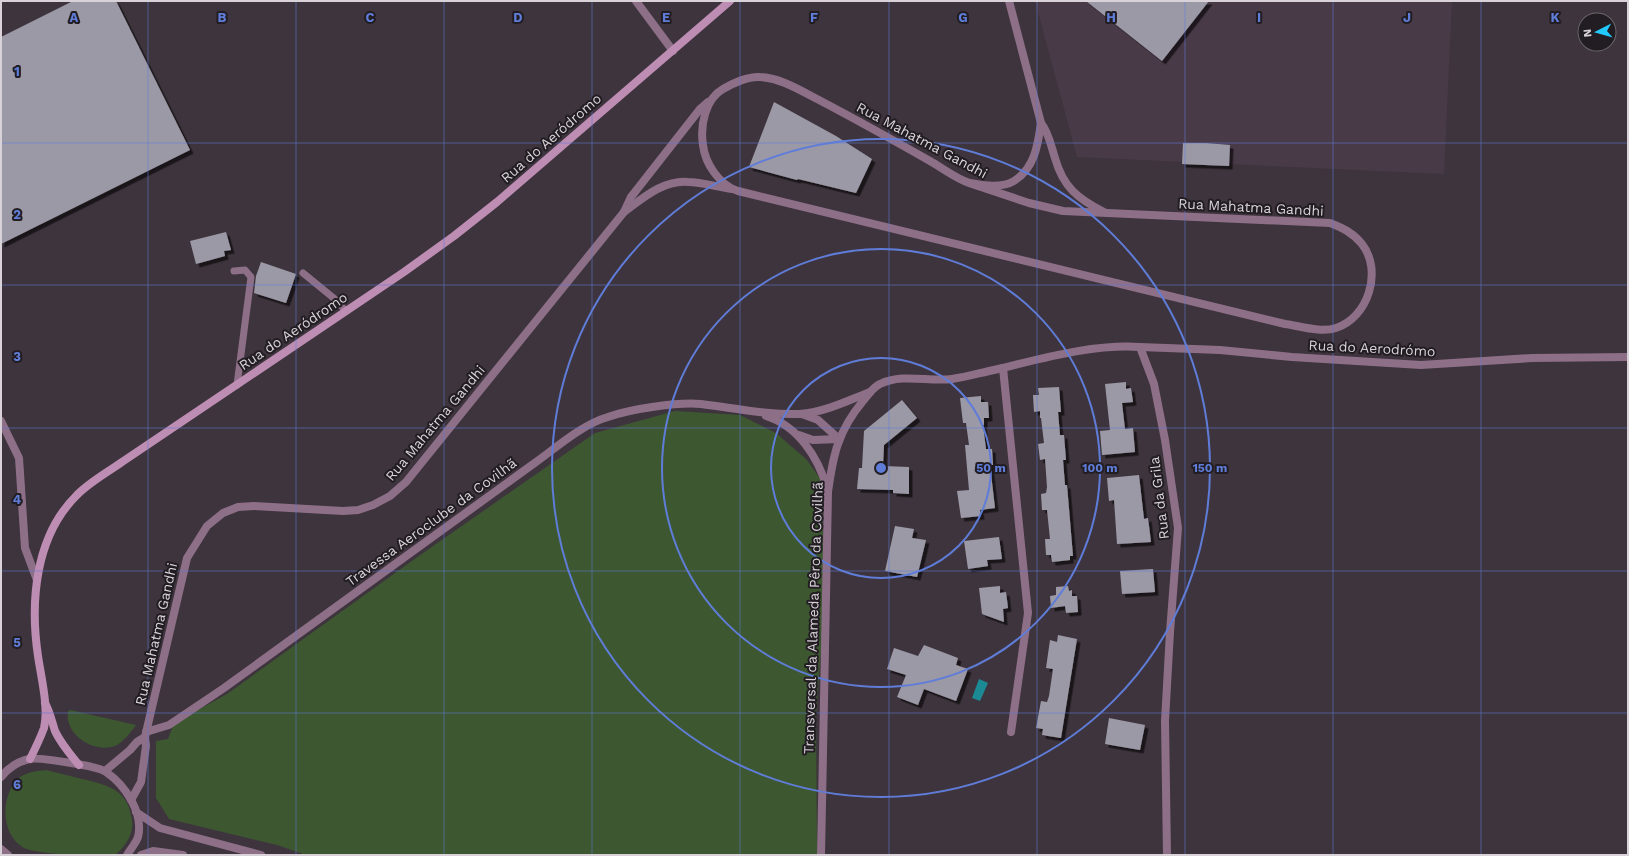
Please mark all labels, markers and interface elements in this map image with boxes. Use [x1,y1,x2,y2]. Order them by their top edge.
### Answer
text: A [70,10,79,25]
text: B [218,10,227,25]
text: C [366,10,375,25]
text: D [513,10,523,25]
text: E [662,10,670,25]
text: F [810,10,818,25]
text: G [958,10,968,25]
text: H [1106,10,1116,25]
text: I [1257,10,1261,25]
text: J [1403,10,1411,25]
text: K [1550,10,1560,25]
north arrow [1577,12,1617,52]
text: N [1581,28,1594,38]
text: 1 [14,64,20,79]
street label: Rua do Aeródromo [498,90,604,186]
street label: Rua Mahatma Gandhi [854,99,990,181]
street label: Rua Mahatma Gandhi [1178,195,1324,219]
text: 2 [13,207,21,222]
street label: Rua do Aeródromo [236,289,350,373]
street label: Rua do Aerodrómo [1308,337,1436,359]
text: 3 [13,349,21,364]
street label: Rua Mahatma Gandhi [382,362,488,484]
street label: Travessa Aeroclube da Covilhã [343,455,520,589]
street label: Rua da Grila [1146,456,1172,540]
centre of rings [874,461,888,475]
text: 50 m [976,461,1006,475]
text: 100 m [1082,461,1118,475]
text: 150 m [1193,461,1227,475]
street label: Transversal da Alameda Pêro da Covilhã [800,482,826,754]
text: 4 [13,492,22,507]
street label: Rua Mahatma Gandhi [132,561,180,707]
text: 5 [13,635,21,650]
text: 6 [13,777,21,792]

